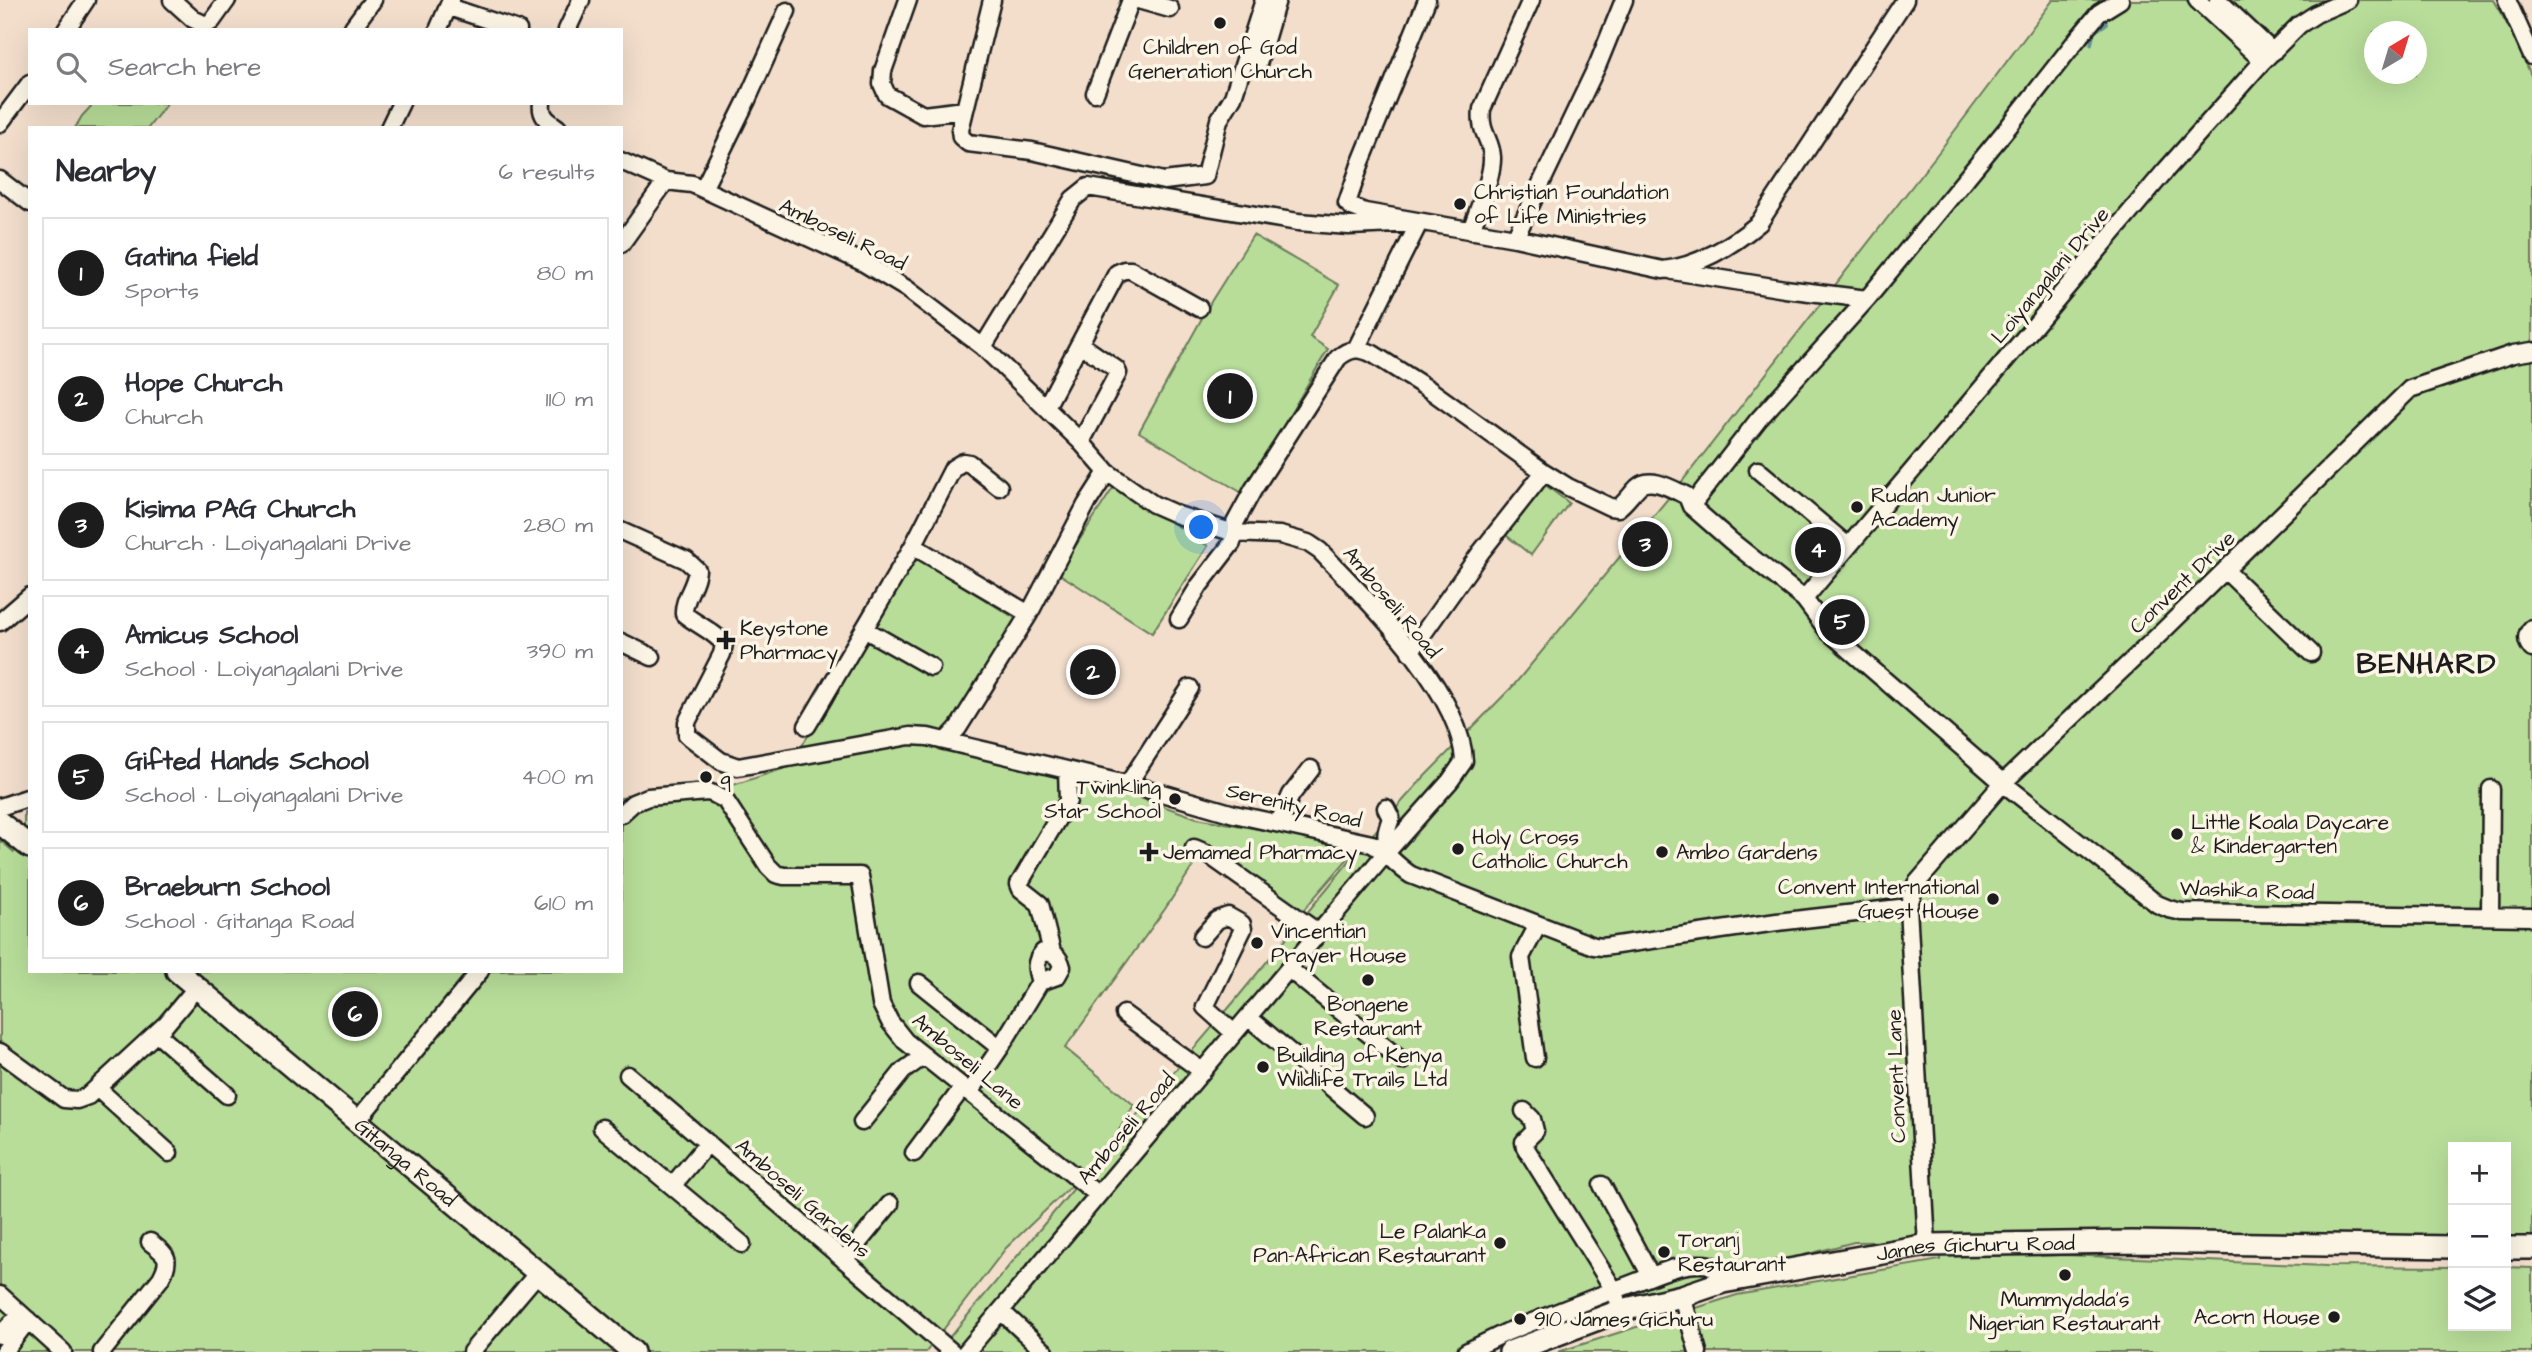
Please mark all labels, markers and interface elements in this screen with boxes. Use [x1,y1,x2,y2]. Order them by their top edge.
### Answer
marker: Children of God Generation Church [1212,15,1228,31]
north arrow [2364,21,2427,84]
search box [28,28,623,105]
place label: Children of God Generation Church [1128,33,1312,86]
icon: search [52,48,90,86]
text: Search here [108,49,261,85]
text: Nearby [56,151,156,193]
text: 6 results [499,156,595,188]
place label: Christian Foundation of Life Ministries [1474,178,1669,231]
street label: Amboseli Road [774,191,912,278]
marker: Christian Foundation of Life Ministries [1452,196,1468,212]
street label: Loiyangalani Drive [1984,201,2118,351]
text: Gatina field [125,239,258,275]
text: 1 [80,257,82,289]
text: 80 m [536,257,593,289]
text: Sports [125,275,199,307]
text: Hope Church [125,365,282,401]
pin: 1 [1207,370,1253,422]
text: 2 [74,383,88,415]
text: 110 m [545,383,593,415]
text: Church [125,401,203,433]
place label: Rudan Junior Academy [1871,481,1996,536]
text: Kisima PAG Church [125,491,355,527]
marker: Rudan Junior Academy [1849,499,1865,515]
text: 3 [75,509,87,541]
text: 280 m [523,509,593,541]
your location [1184,510,1218,544]
pin: 3 [1622,518,1668,570]
pin: 4 [1795,524,1841,576]
street label: Convent Drive [2123,524,2242,641]
text: Church · Loiyangalani Drive [125,527,411,559]
street label: Amboseli Road [1336,540,1447,665]
pin: 5 [1819,596,1865,648]
place label: Keystone Pharmacy [740,614,838,669]
text: Amicus School [125,617,298,653]
marker: Keystone Pharmacy [718,632,734,648]
text: 4 [73,635,89,667]
text: 390 m [527,635,593,667]
district label: BENHARD [2356,645,2498,684]
pin: 2 [1070,646,1116,698]
text: School · Loiyangalani Drive [125,653,404,685]
text: Gifted Hands School [125,743,369,779]
text: 5 [73,761,89,793]
text: 400 m [521,761,593,793]
place label: q [720,763,731,792]
marker: q [698,769,714,785]
place label: Twinkling Star School [1044,773,1161,826]
street label: Serenity Road [1223,776,1365,837]
text: School · Loiyangalani Drive [125,779,404,811]
marker: Twinkling Star School [1167,791,1183,807]
place label: Little Koala Daycare & Kindergarten [2191,808,2389,863]
place label: Holy Cross Catholic Church [1472,823,1628,876]
marker: Little Koala Daycare & Kindergarten [2169,826,2185,842]
place label: Jemamed Pharmacy [1163,838,1358,869]
place label: Ambo Gardens [1676,838,1818,867]
marker: Holy Cross Catholic Church [1450,841,1466,857]
marker: Jemamed Pharmacy [1141,844,1157,860]
marker: Ambo Gardens [1654,844,1670,860]
text: Braeburn School [125,869,330,905]
place label: Convent International Guest House [1778,873,1979,926]
street label: Washika Road [2179,874,2315,907]
text: 6 [74,887,88,919]
text: 610 m [534,887,593,919]
marker: Convent International Guest House [1985,891,2001,907]
text: School · Gitanga Road [125,905,354,937]
place label: Vincentian Prayer House [1271,917,1407,972]
marker: Vincentian Prayer House [1249,935,1265,951]
marker: Bongene Restaurant [1360,972,1376,988]
pin: 6 [332,988,378,1040]
place label: Bongene Restaurant [1314,990,1422,1043]
street label: Amboseli Lane [906,1006,1030,1117]
street label: Convent Lane [1880,1009,1913,1143]
place label: Building of Kenya Wildlife Trails Ltd [1277,1041,1448,1094]
marker: Building of Kenya Wildlife Trails Ltd [1255,1059,1271,1075]
street label: Amboseli Road [1071,1066,1182,1191]
street label: Gitanga Road [348,1111,463,1214]
street label: Amboseli Gardens [729,1132,876,1265]
map controls [2448,1142,2511,1331]
button: + [2448,1142,2511,1205]
button: − [2448,1205,2511,1268]
place label: Le Palanka Pan-African Restaurant [1253,1217,1487,1270]
place label: Toranj Restaurant [1678,1226,1786,1279]
street label: James Gichuru Road [1874,1229,2075,1269]
marker: Le Palanka Pan-African Restaurant [1492,1235,1508,1251]
marker: Toranj Restaurant [1656,1244,1672,1260]
marker: Mummydada's Nigerian Restaurant [2057,1267,2073,1283]
button: layers [2448,1268,2511,1331]
place label: Mummydada's Nigerian Restaurant [1970,1285,2161,1340]
place label: Acorn House [2194,1303,2320,1332]
place label: 910 James Gichuru [1534,1305,1713,1334]
marker: Acorn House [2326,1309,2342,1325]
marker: 910 James Gichuru [1512,1311,1528,1327]

